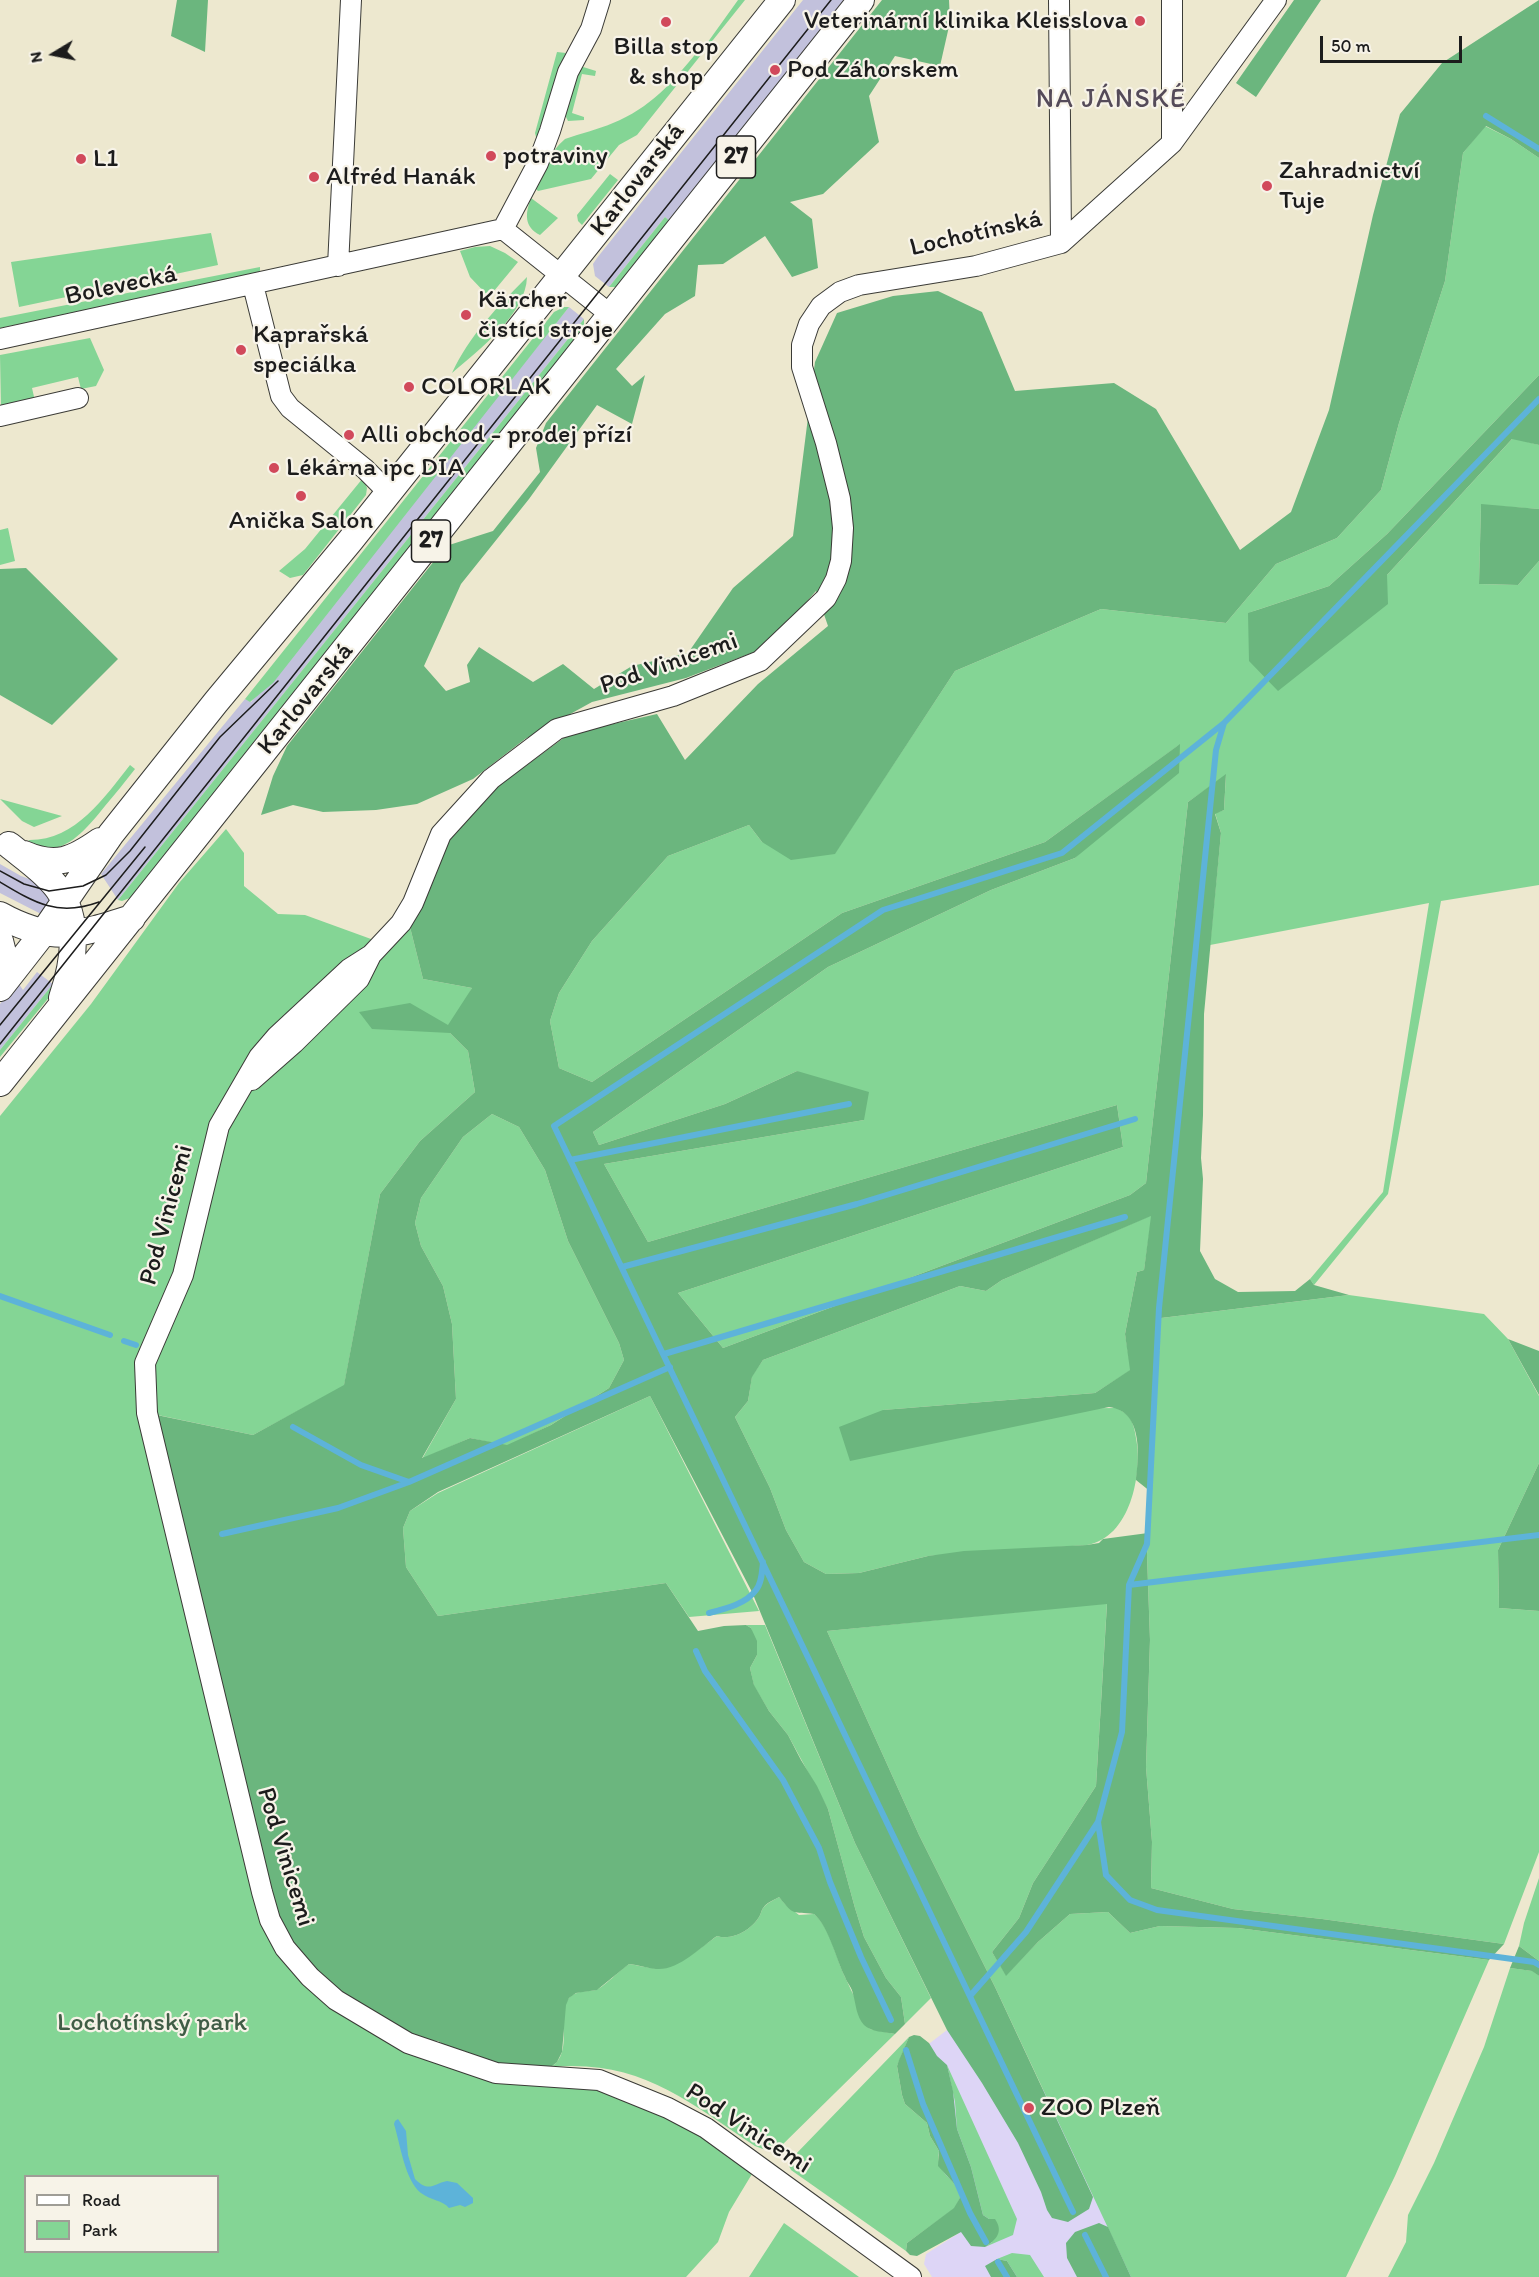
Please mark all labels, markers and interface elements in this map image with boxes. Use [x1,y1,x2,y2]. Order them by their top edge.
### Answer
place label: Veterinární klinika Kleisslova [804,5,1128,37]
marker: Veterinární klinika Kleisslova [1133,14,1147,28]
marker: Billa stop & shop [659,15,673,29]
north arrow [24,24,84,84]
scale bar [1323,24,1466,62]
place label: Billa stop & shop [613,31,719,92]
text: 50 m [1331,35,1371,57]
text: N [25,50,46,64]
place label: Pod Záhorskem [787,54,958,86]
marker: Pod Záhorskem [768,63,782,77]
district label: NA JÁNSKÉ [1036,84,1186,116]
street label: Karlovarská [584,117,692,243]
road number: 27 [716,136,756,178]
place label: potraviny [503,140,608,172]
place label: L1 [93,143,118,175]
marker: potraviny [484,149,498,163]
marker: L1 [74,152,88,166]
place label: Zahradnictví Tuje [1279,155,1420,216]
place label: Alfréd Hanák [326,161,476,193]
marker: Alfréd Hanák [307,170,321,184]
marker: Zahradnictví Tuje [1260,179,1274,193]
street label: Lochotínská [907,204,1045,264]
street label: Bolevecká [62,259,180,313]
place label: Kärcher čistící stroje [478,284,613,346]
marker: Kärcher čistící stroje [459,308,473,322]
place label: Kaprařská speciálka [253,319,369,380]
marker: Kaprařská speciálka [234,343,248,357]
place label: COLORLAK [421,371,551,403]
marker: COLORLAK [402,380,416,394]
place label: Alli obchod - prodej přízí [361,419,632,451]
marker: Alli obchod - prodej přízí [342,428,356,442]
place label: Lékárna ipc DIA [286,452,464,484]
marker: Lékárna ipc DIA [267,461,281,475]
marker: Anička Salon [294,489,308,503]
place label: Anička Salon [229,505,373,537]
road number: 27 [412,520,450,562]
street label: Pod Vinicemi [596,626,742,702]
street label: Karlovarská [251,637,361,761]
street label: Pod Vinicemi [133,1142,201,1288]
street label: Pod Vinicemi [249,1784,321,1930]
park label: Lochotínský park [57,2007,247,2039]
street label: Pod Vinicemi [679,2077,817,2181]
place label: ZOO Plzeň [1041,2092,1160,2124]
marker: ZOO Plzeň [1022,2101,1036,2115]
legend [24,2175,219,2253]
text: Road [82,2189,121,2211]
text: Park [82,2219,117,2241]

